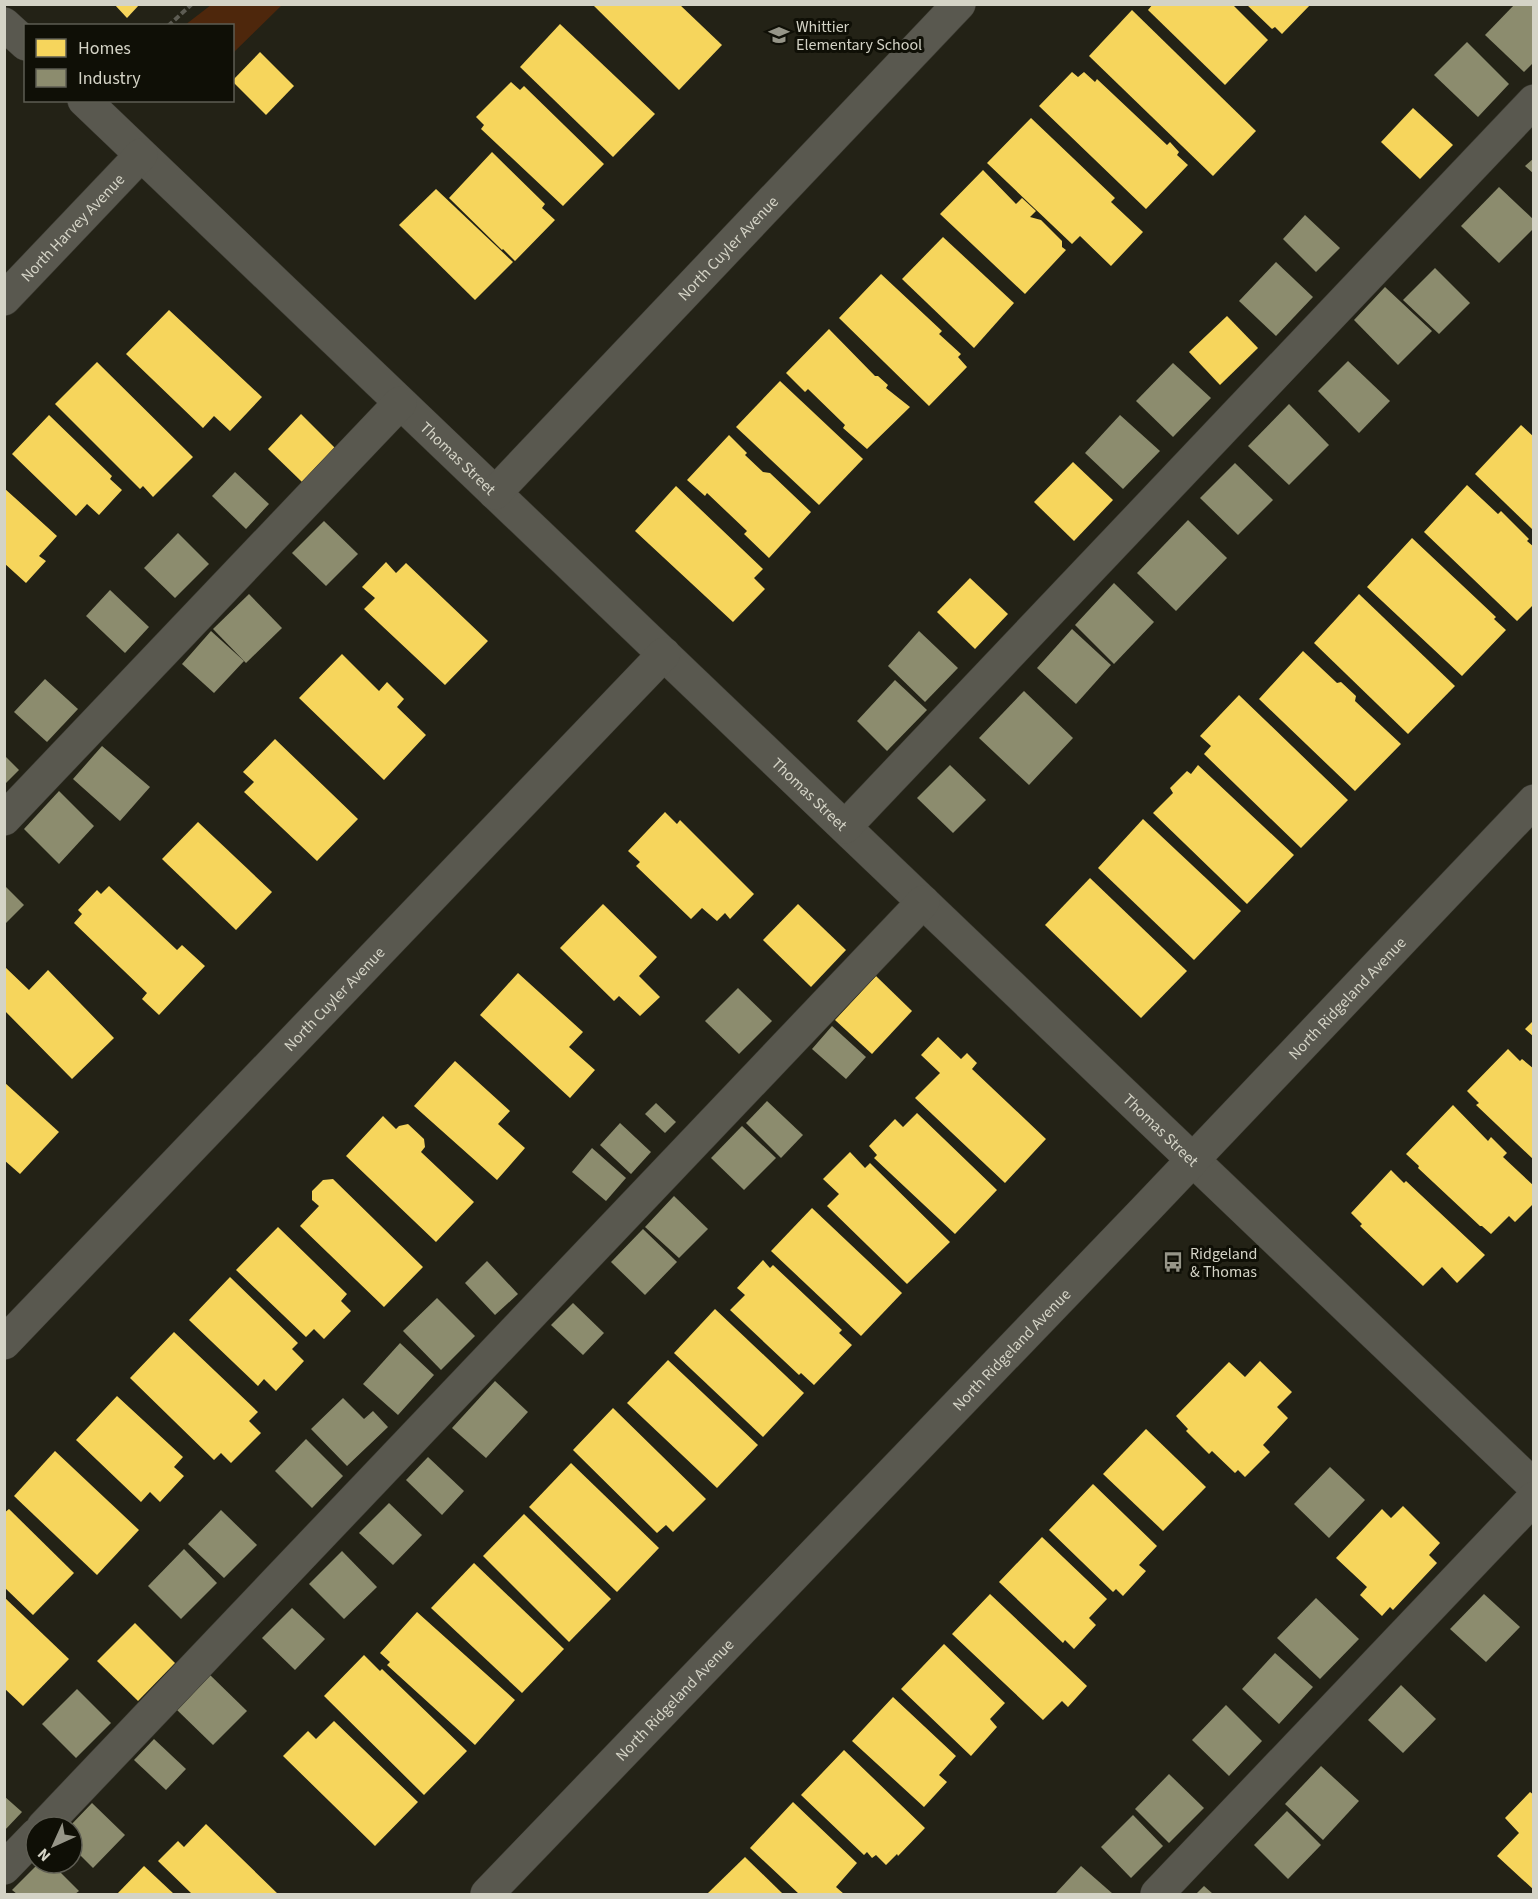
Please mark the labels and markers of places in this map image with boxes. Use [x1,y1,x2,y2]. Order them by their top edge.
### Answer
place label: Whittier Elementary School [796,16,922,56]
school or university icon: Whittier Elementary School [767,23,791,47]
place label: Ridgeland & Thomas [1190,1243,1257,1283]
bus stop icon: Ridgeland & Thomas [1161,1250,1185,1274]

